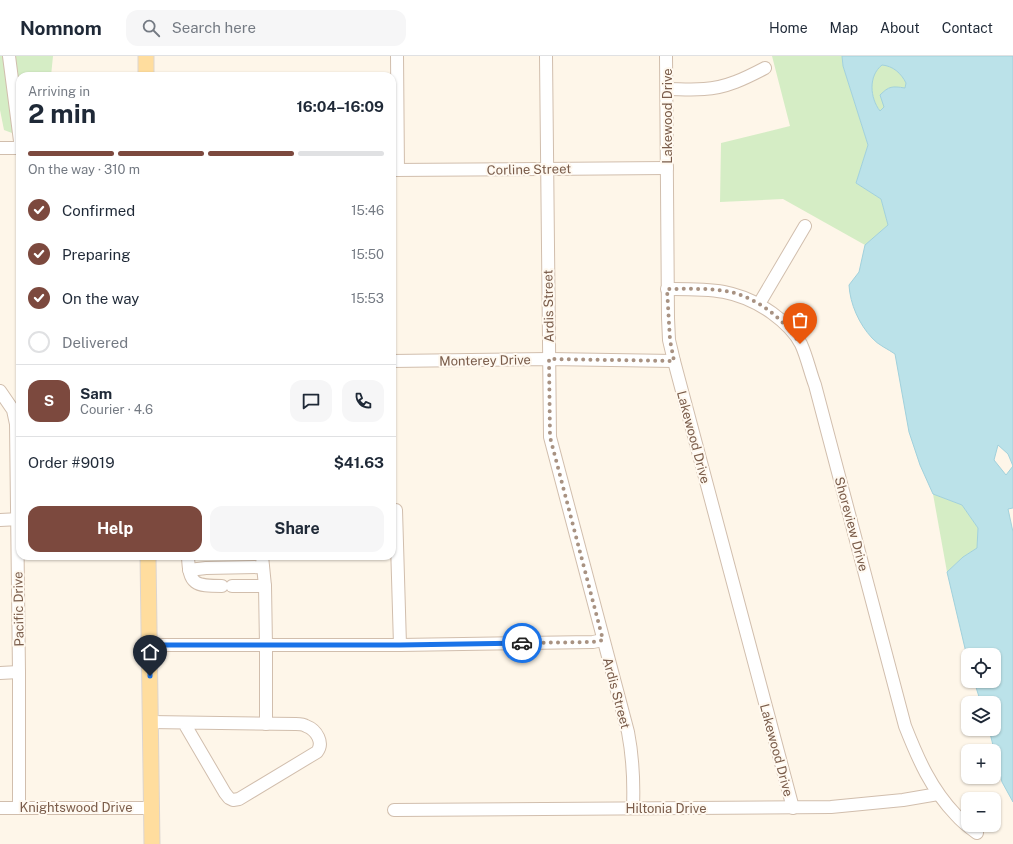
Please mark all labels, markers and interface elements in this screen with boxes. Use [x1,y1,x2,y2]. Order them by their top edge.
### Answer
search box [126,10,406,46]
text: Nomnom [20,17,102,39]
icon: search [140,17,162,39]
text: Search here [172,19,256,36]
text: Home [769,20,808,36]
text: Map [830,20,858,36]
text: About [880,20,920,36]
text: Contact [942,20,993,36]
street label: Lakewood Drive [660,68,675,164]
text: Arriving in [28,84,90,99]
text: 2 min [28,98,96,129]
text: 16:04–16:09 [296,98,384,115]
street label: Corline Street [487,161,571,178]
text: On the way · 310 m [28,162,140,177]
icon: check [28,199,50,221]
text: Confirmed [62,202,135,219]
text: 15:46 [351,203,384,218]
icon: check [28,243,50,265]
text: Preparing [62,246,131,263]
text: 15:50 [351,247,384,262]
street label: Ardis Street [540,269,557,343]
icon: check [28,287,50,309]
text: On the way [62,290,139,307]
text: 15:53 [351,291,384,306]
pin [783,303,817,344]
icon: bag [789,309,811,331]
text: Delivered [62,334,128,351]
street label: Monterey Drive [439,352,531,369]
button: chat [290,380,332,422]
button: phone [342,380,384,422]
text: Sam [80,385,112,402]
street label: Lakewood Drive [674,389,713,485]
text: S [44,392,54,409]
text: Courier · 4.6 [80,402,153,417]
text: Order #9019 [28,454,115,471]
text: $41.63 [334,454,384,471]
street label: Shoreview Drive [832,475,871,573]
button: Help [28,506,202,552]
button: Share [210,506,384,552]
street label: Pacific Drive [10,571,27,647]
courier [502,623,542,663]
icon: car [511,632,533,654]
pin [133,635,167,676]
icon: home [139,641,161,663]
map controls [961,648,1001,832]
button: locate [961,648,1001,688]
street label: Ardis Street [600,656,633,730]
button: layers [961,696,1001,736]
street label: Lakewood Drive [757,702,796,798]
button: + [961,744,1001,784]
button: − [961,792,1001,832]
street label: Knightswood Drive [19,800,133,815]
street label: Hiltonia Drive [625,801,707,816]

